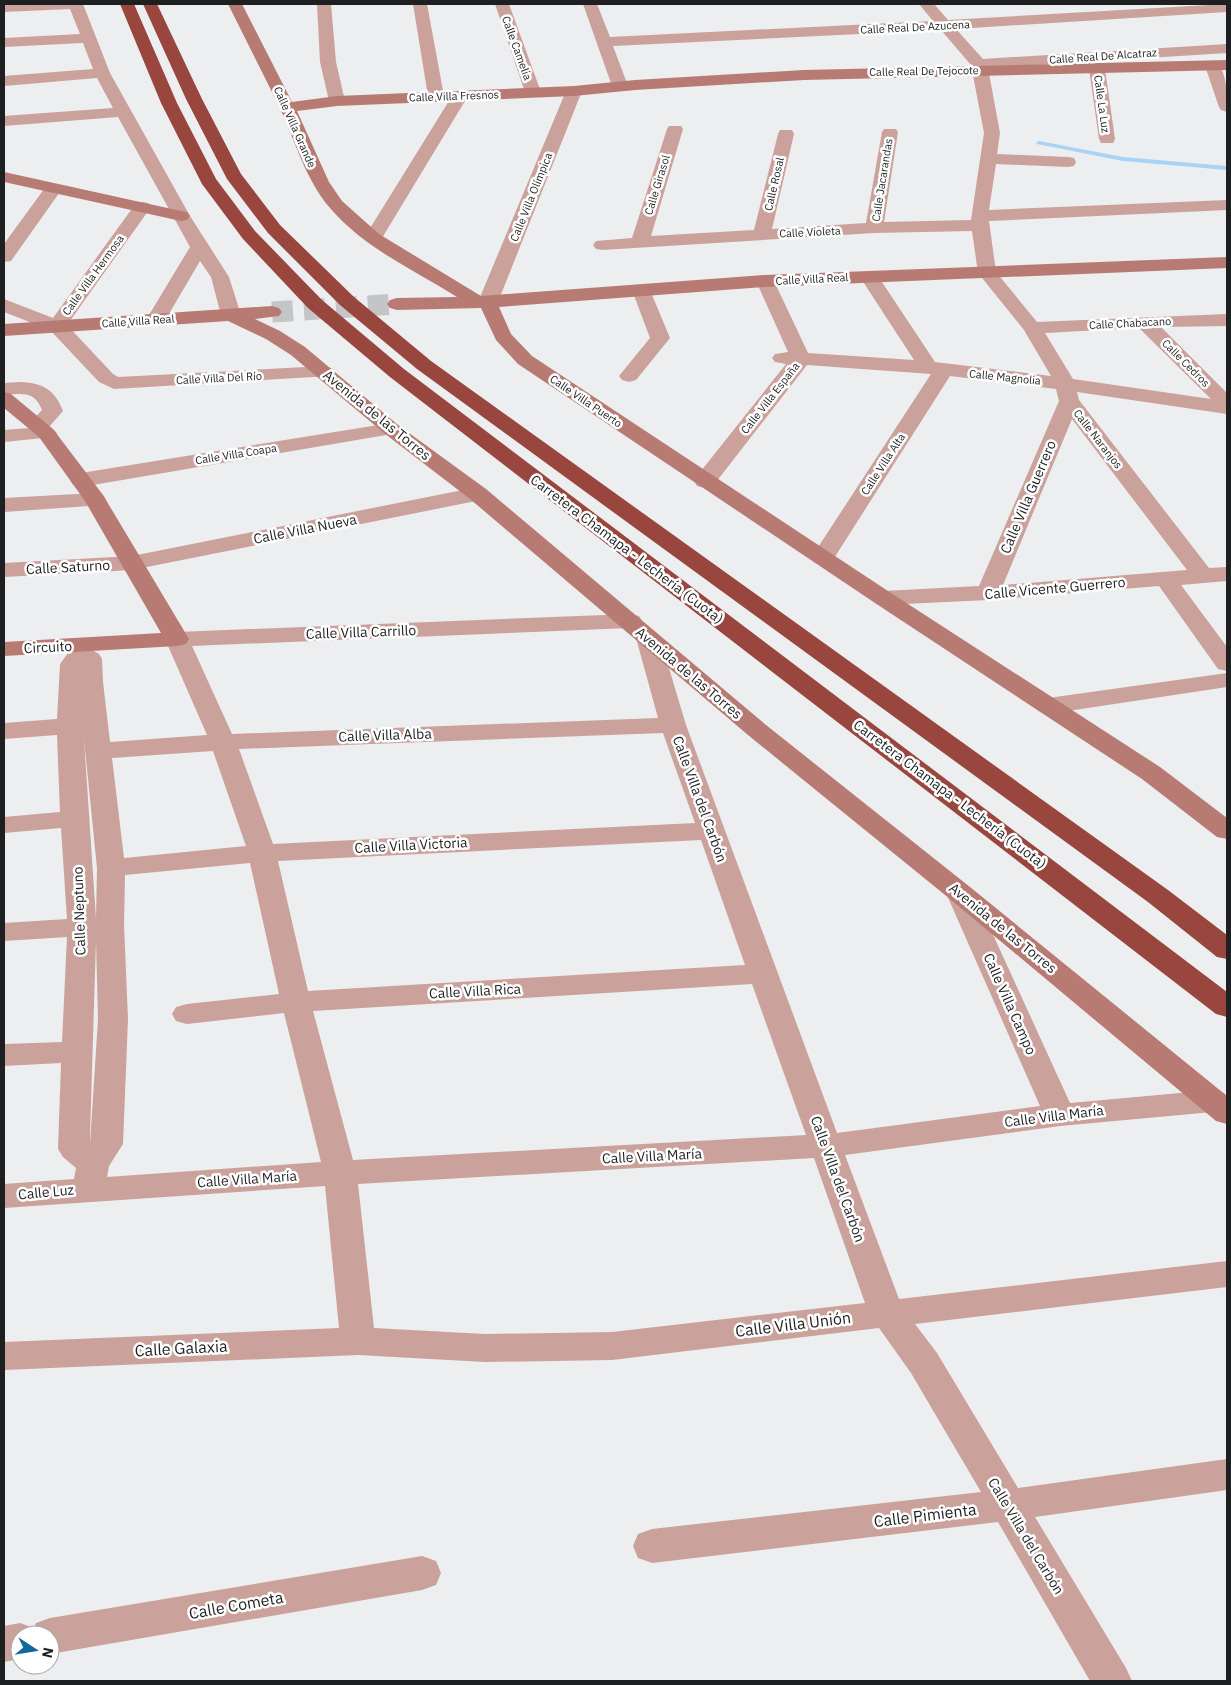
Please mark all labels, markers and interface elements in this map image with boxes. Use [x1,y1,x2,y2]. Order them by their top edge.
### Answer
street label: Calle Camelia [499,14,535,82]
street label: Calle Real De Azucena [860,17,970,37]
street label: Calle Real De Alcatraz [1049,45,1157,67]
street label: Calle Real De Tejocote [869,63,979,79]
street label: Calle La Luz [1091,74,1113,134]
street label: Calle Villa Grande [271,84,319,170]
street label: Calle Villa Fresnos [409,87,499,105]
street label: Calle Jacarandas [869,137,895,223]
street label: Calle Villa Olímpica [507,150,555,244]
street label: Calle Girasol [641,153,673,217]
street label: Calle Rosal [761,156,787,212]
street label: Calle Violeta [779,223,841,241]
street label: Calle Villa Hermosa [59,232,127,318]
street label: Calle Villa Real [775,270,849,288]
street label: Calle Villa Real [101,311,175,331]
street label: Calle Chabacano [1089,314,1171,332]
street label: Calle Cedros [1159,336,1213,390]
street label: Calle Villa España [738,359,802,437]
street label: Avenida de las Torres [319,366,435,464]
street label: Calle Magnolia [969,366,1042,388]
street label: Calle Villa Del Río [176,369,262,387]
street label: Calle Villa Puerto [547,372,625,430]
street label: Calle Naranjos [1071,407,1125,471]
street label: Calle Villa Alta [858,430,908,498]
street label: Calle Villa Guerrero [996,438,1060,556]
street label: Calle Villa Coapa [194,441,278,467]
street label: Carretera Chamapa - Lechería (Cuota) [527,470,727,628]
street label: Calle Villa Nueva [252,510,359,548]
street label: Calle Saturno [26,556,111,578]
street label: Calle Vicente Guerrero [984,573,1126,603]
street label: Calle Villa Carrillo [306,621,417,643]
street label: Avenida de las Torres [632,623,746,723]
street label: Circuito [23,637,73,657]
street label: Carretera Chamapa - Lechería (Cuota) [850,715,1050,873]
street label: Calle Villa Alba [338,724,433,746]
street label: Calle Villa del Carbón [669,733,731,865]
street label: Calle Villa Victoria [354,833,468,857]
street label: Calle Neptuno [68,866,90,956]
street label: Avenida de las Torres [945,879,1061,977]
street label: Calle Villa Campo [980,950,1041,1058]
street label: Calle Villa Rica [429,980,522,1002]
street label: Calle Villa María [1003,1101,1105,1131]
street label: Calle Villa del Carbón [807,1113,869,1245]
street label: Calle Villa María [602,1144,703,1168]
street label: Calle Villa María [196,1166,298,1191]
street label: Calle Luz [17,1181,75,1203]
street label: Calle Villa Unión [734,1307,852,1341]
street label: Calle Galaxia [134,1336,228,1360]
street label: Calle Villa del Carbón [984,1474,1068,1598]
street label: Calle Pimienta [872,1499,978,1531]
street label: Calle Cometa [187,1587,285,1623]
north arrow [10,1625,60,1675]
text: N [38,1646,58,1660]

